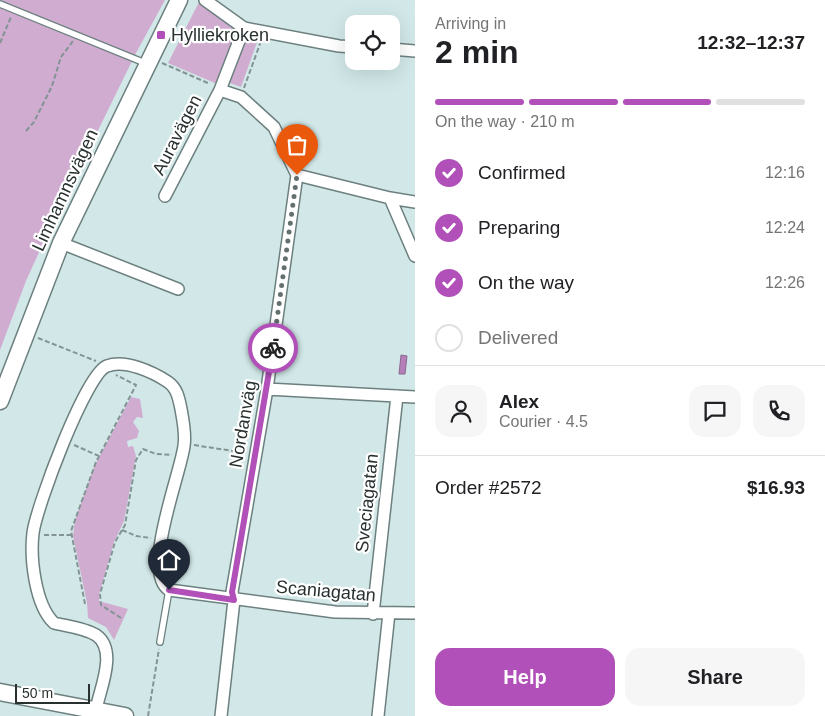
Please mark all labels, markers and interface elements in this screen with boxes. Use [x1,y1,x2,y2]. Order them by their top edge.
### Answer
map controls [345,15,400,70]
button: locate [345,15,400,70]
text: Arriving in [435,15,506,32]
place label: Hylliekroken [171,25,269,45]
marker: Hylliekroken [155,29,167,41]
text: 12:32–12:37 [697,32,805,53]
text: 2 min [435,34,519,70]
street label: Auravägen [148,92,206,178]
text: On the way · 210 m [435,113,575,130]
pin [276,124,318,175]
street label: Limhamnsvägen [28,126,102,254]
icon: bag [283,131,311,159]
icon: check [435,159,463,187]
text: Confirmed [478,162,566,183]
text: 12:16 [765,164,805,181]
icon: check [435,214,463,242]
text: Preparing [478,217,560,238]
text: 12:24 [765,219,805,236]
icon: check [435,269,463,297]
text: On the way [478,272,574,293]
text: 12:26 [765,274,805,291]
courier [248,323,298,373]
text: Delivered [478,327,558,348]
icon: bike [259,334,287,362]
street label: Nordanväg [226,379,260,469]
button: person [435,385,487,437]
button: chat [689,385,741,437]
button: phone [753,385,805,437]
text: Alex [499,391,539,412]
text: Courier · 4.5 [499,413,588,430]
street label: Sveciagatan [352,453,382,553]
text: Order #2572 [435,477,542,498]
text: $16.93 [747,477,805,498]
pin [148,539,190,590]
icon: home [155,546,183,574]
street label: Scaniagatan [275,577,377,605]
button: Help [435,648,615,706]
button: Share [625,648,805,706]
scale bar [15,681,90,704]
text: 50 m [22,685,53,701]

